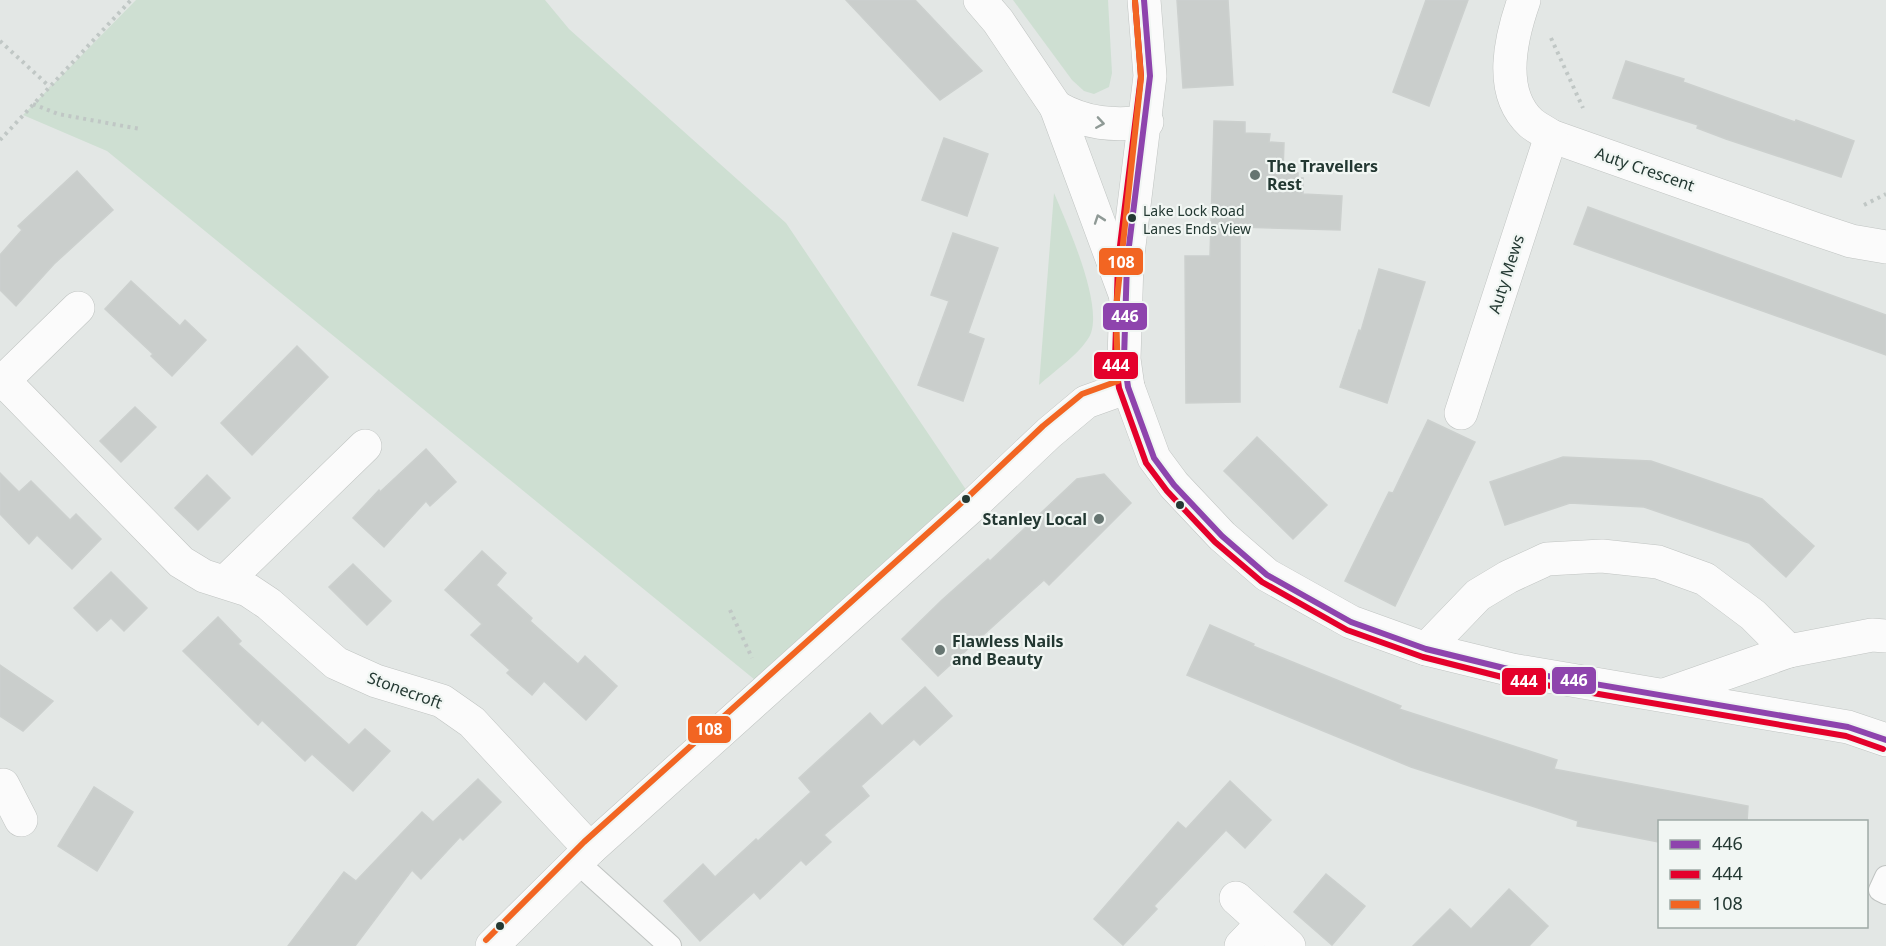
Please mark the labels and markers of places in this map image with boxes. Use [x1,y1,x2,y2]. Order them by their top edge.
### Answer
place label: The Travellers Rest [1267,155,1378,195]
marker: The Travellers Rest [1248,168,1262,182]
place label: Lake Lock Road Lanes Ends View [1143,201,1251,238]
marker: Lake Lock Road Lanes Ends View [1126,212,1138,224]
unlabelled marker [960,493,972,505]
unlabelled marker [1174,499,1186,511]
place label: Stanley Local [982,508,1087,530]
marker: Stanley Local [1092,512,1106,526]
place label: Flawless Nails and Beauty [952,630,1064,670]
marker: Flawless Nails and Beauty [933,643,947,657]
unlabelled marker [494,920,506,932]

